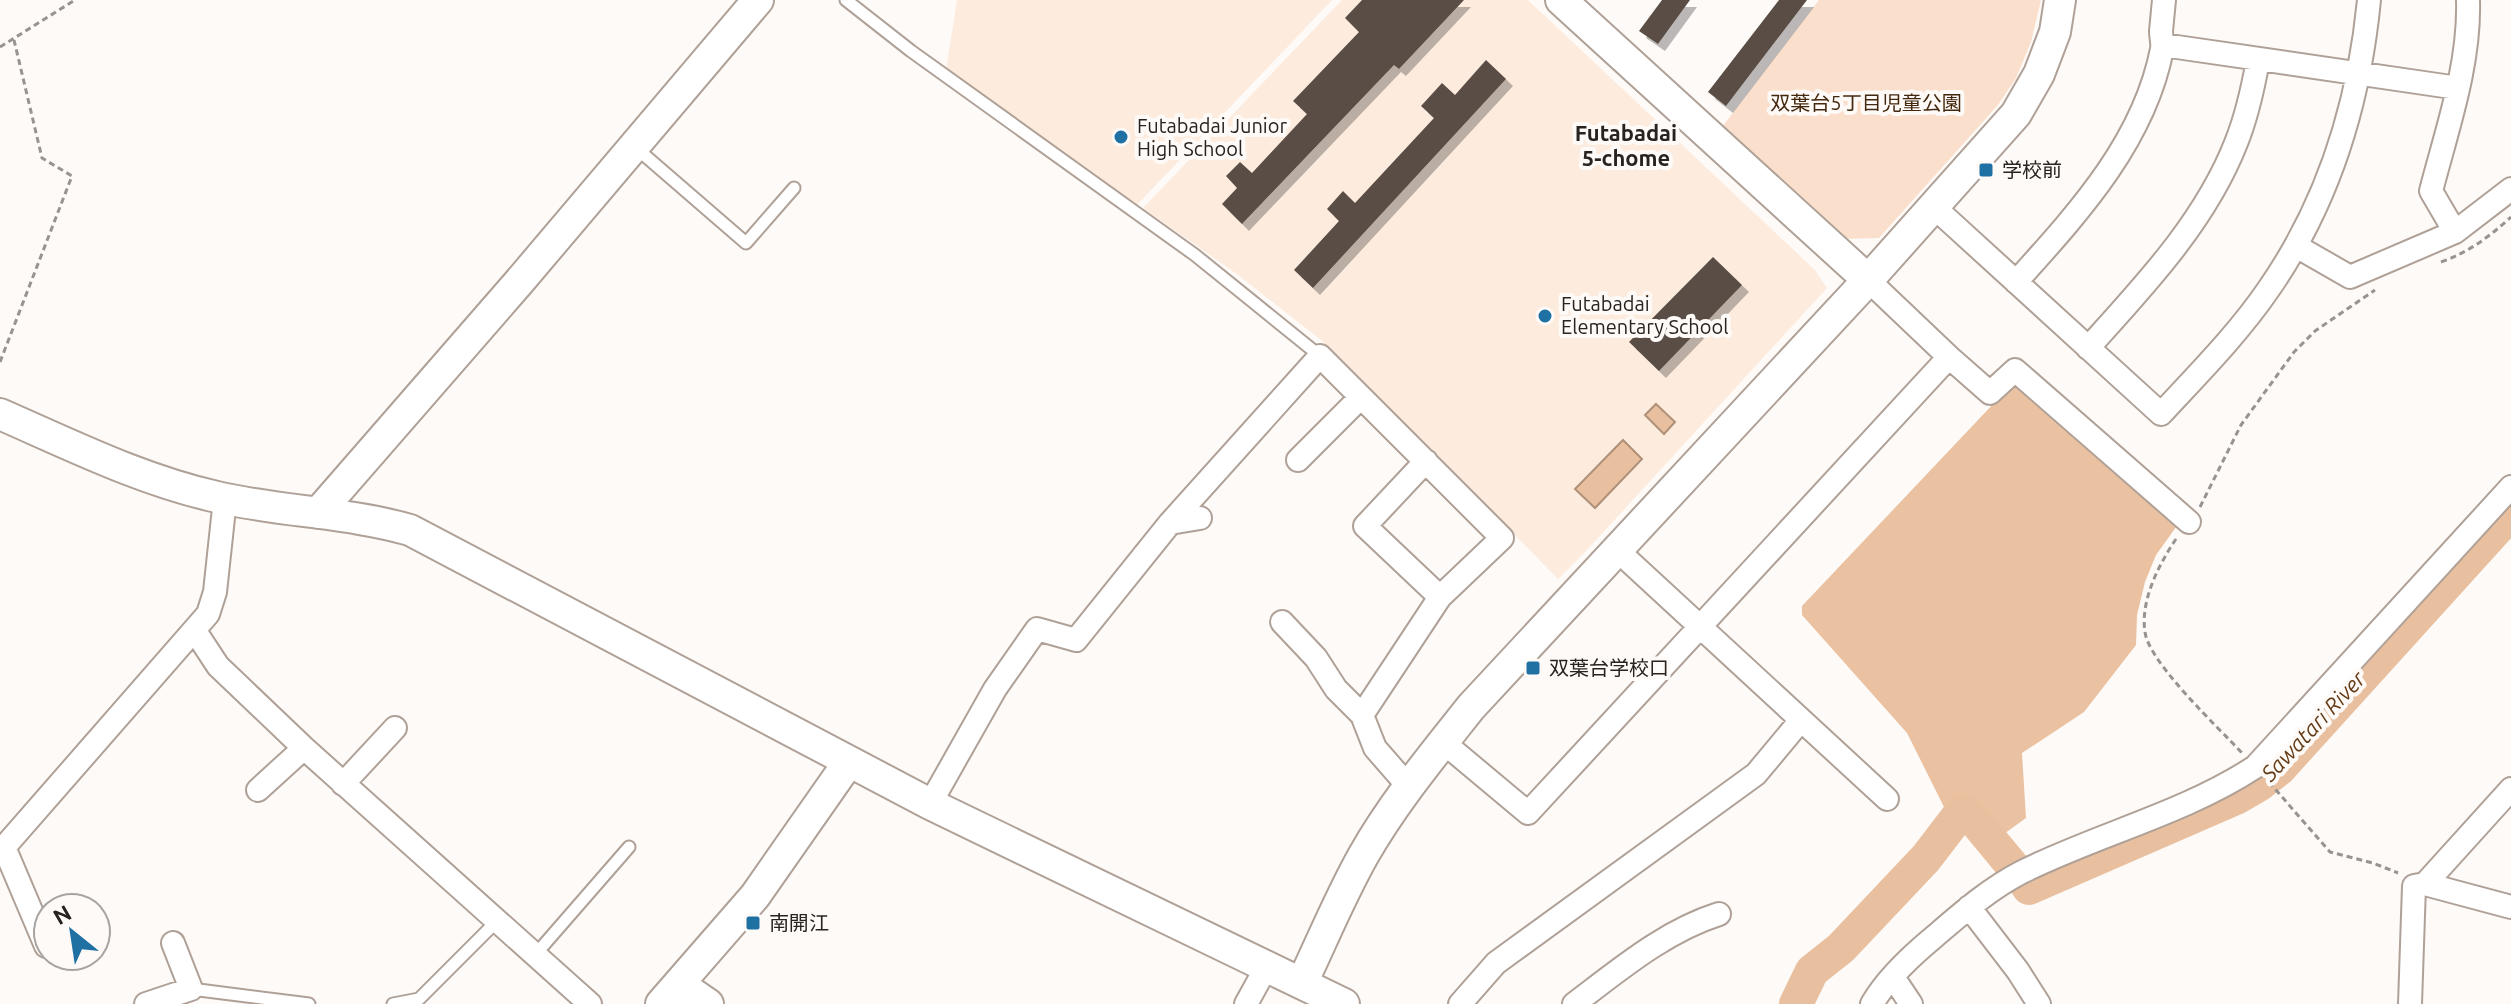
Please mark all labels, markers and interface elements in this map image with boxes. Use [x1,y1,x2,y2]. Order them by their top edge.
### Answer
park label: 双葉台5丁目児童公園 [1770,91,1962,114]
place label: Futabadai Junior High School [1137,114,1287,160]
district label: Futabadai 5-chome [1575,120,1677,170]
marker: Futabadai Junior High School [1112,128,1130,146]
place label: 学校前 [2002,158,2062,181]
marker: 学校前 [1977,161,1995,179]
place label: Futabadai Elementary School [1561,292,1728,338]
marker: Futabadai Elementary School [1536,307,1554,325]
place label: 双葉台学校口 [1549,656,1669,679]
marker: 双葉台学校口 [1524,659,1542,677]
water label: Sawatari River [2255,665,2370,786]
north arrow [32,892,112,972]
text: N [48,899,75,929]
place label: 南開江 [769,911,829,934]
marker: 南開江 [744,914,762,932]

